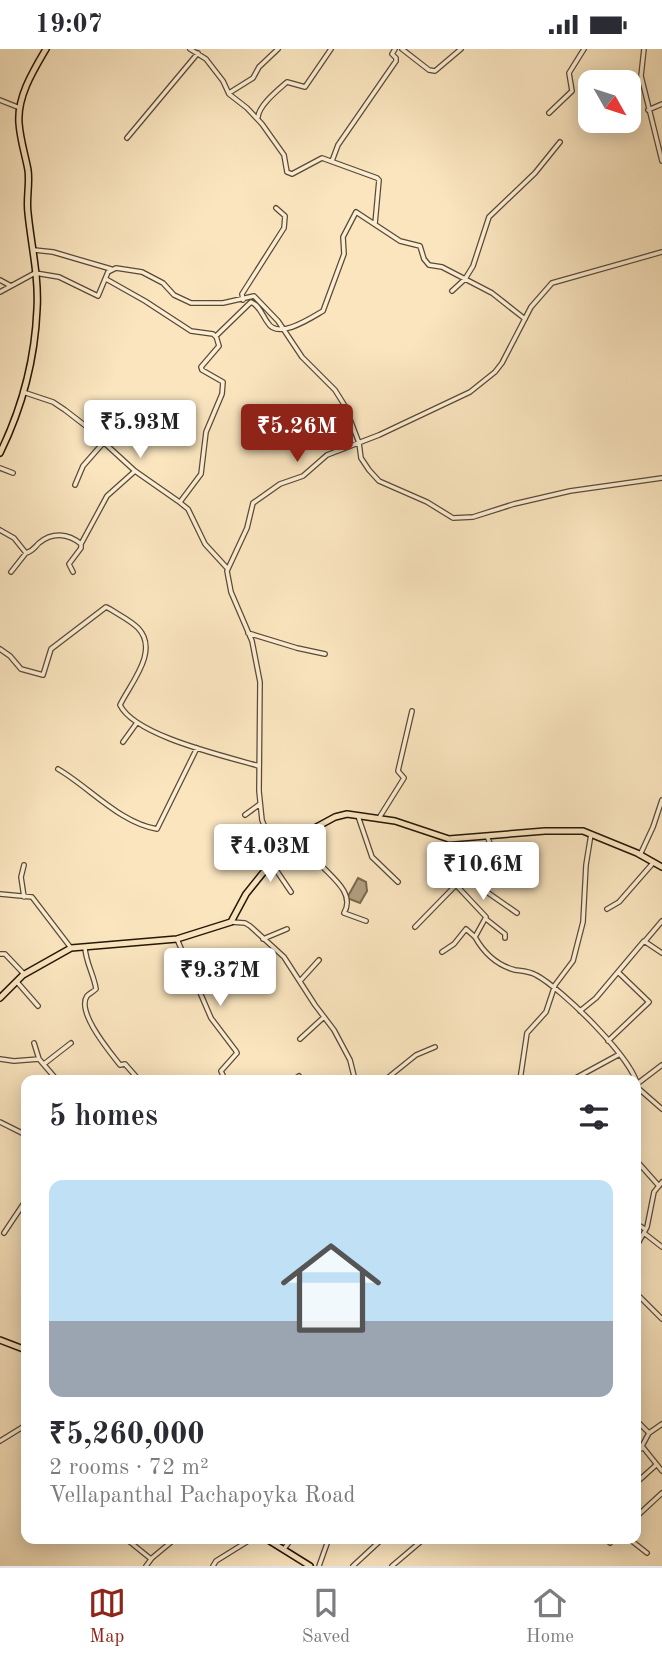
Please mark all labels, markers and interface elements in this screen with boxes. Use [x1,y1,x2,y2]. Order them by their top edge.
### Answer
text: 19:07 [35,12,103,38]
north arrow [578,70,640,133]
map controls [578,70,641,133]
pin: ₹5.93M [83,401,197,460]
pin: ₹5.26M [240,405,354,464]
text: ₹5.93M [100,411,180,434]
text: ₹5.26M [257,415,337,438]
pin: ₹4.03M [213,825,327,884]
text: ₹4.03M [230,835,310,858]
pin: ₹10.6M [426,843,540,902]
text: ₹10.6M [443,853,523,876]
pin: ₹9.37M [163,949,277,1008]
text: ₹9.37M [180,959,260,982]
icon: filters [575,1098,613,1136]
text: 5 homes [49,1102,158,1132]
icon: home [268,1225,394,1351]
text: ₹5,260,000 [49,1420,205,1450]
text: 2 rooms · 72 m² [49,1456,209,1479]
text: Vellapanthal Pachapoyka Road [49,1484,356,1507]
tab: Map [88,1584,126,1649]
tab: Saved [302,1584,350,1649]
tab: Home [526,1584,574,1649]

